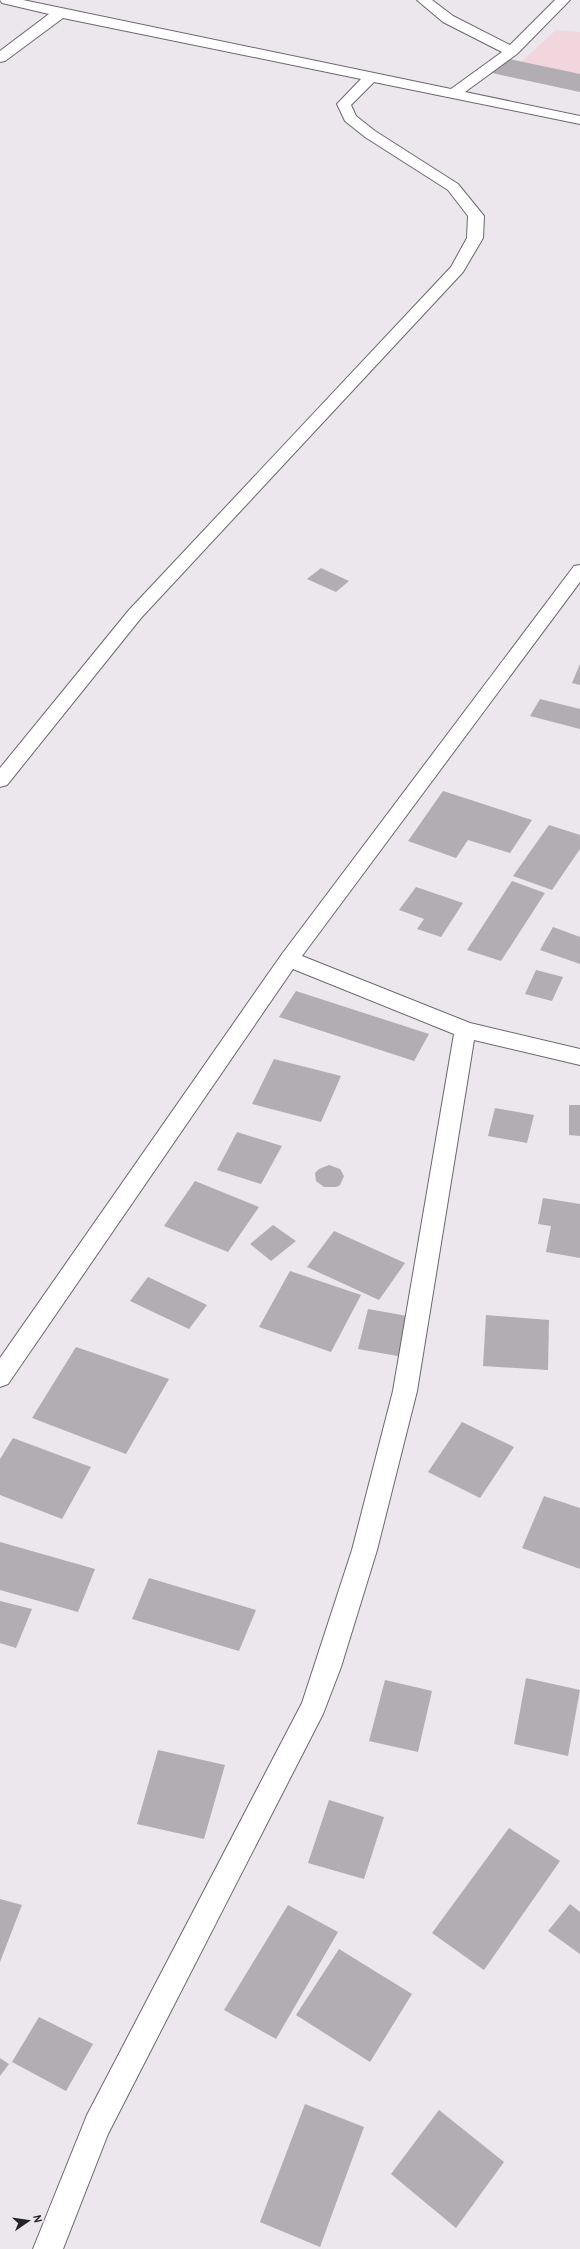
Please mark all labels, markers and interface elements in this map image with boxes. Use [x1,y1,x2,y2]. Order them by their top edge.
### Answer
north arrow [8,2201,48,2241]
text: N [29,2214,44,2224]

